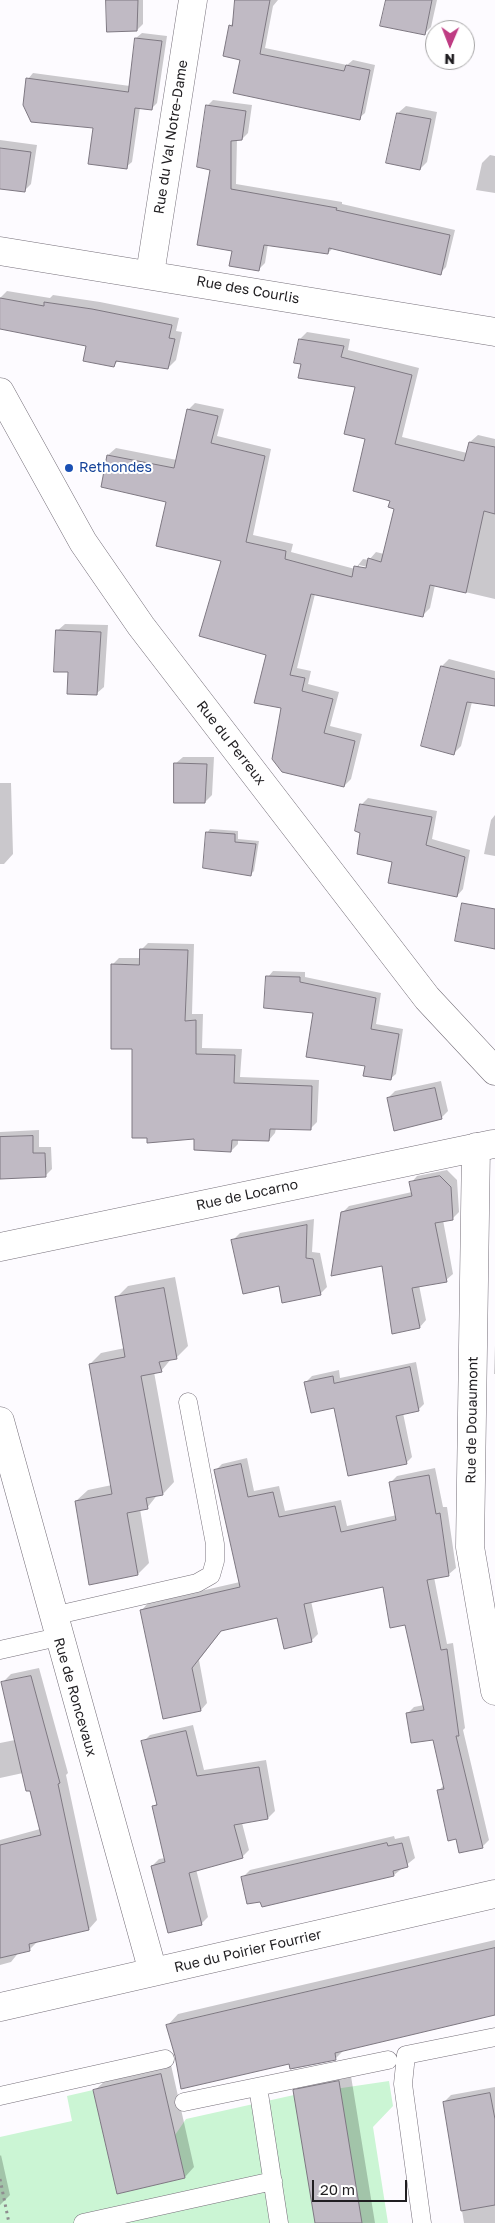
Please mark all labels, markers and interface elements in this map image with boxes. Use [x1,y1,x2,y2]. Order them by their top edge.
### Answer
north arrow [425,20,475,70]
text: N [444,51,455,68]
street label: Rue du Val Notre-Dame [151,59,191,215]
street label: Rue des Courlis [195,273,301,307]
place label: Rethondes [79,460,152,476]
marker: Rethondes [63,462,75,474]
street label: Rue du Perreux [193,698,269,788]
street label: Rue de Locarno [194,1176,300,1214]
street label: Rue de Douaumont [462,1356,482,1484]
street label: Rue de Roncevaux [50,1636,100,1758]
street label: Rue du Poirier Fourrier [173,1926,323,1976]
scale bar [315,2170,410,2202]
text: 20 m [320,2180,355,2198]

